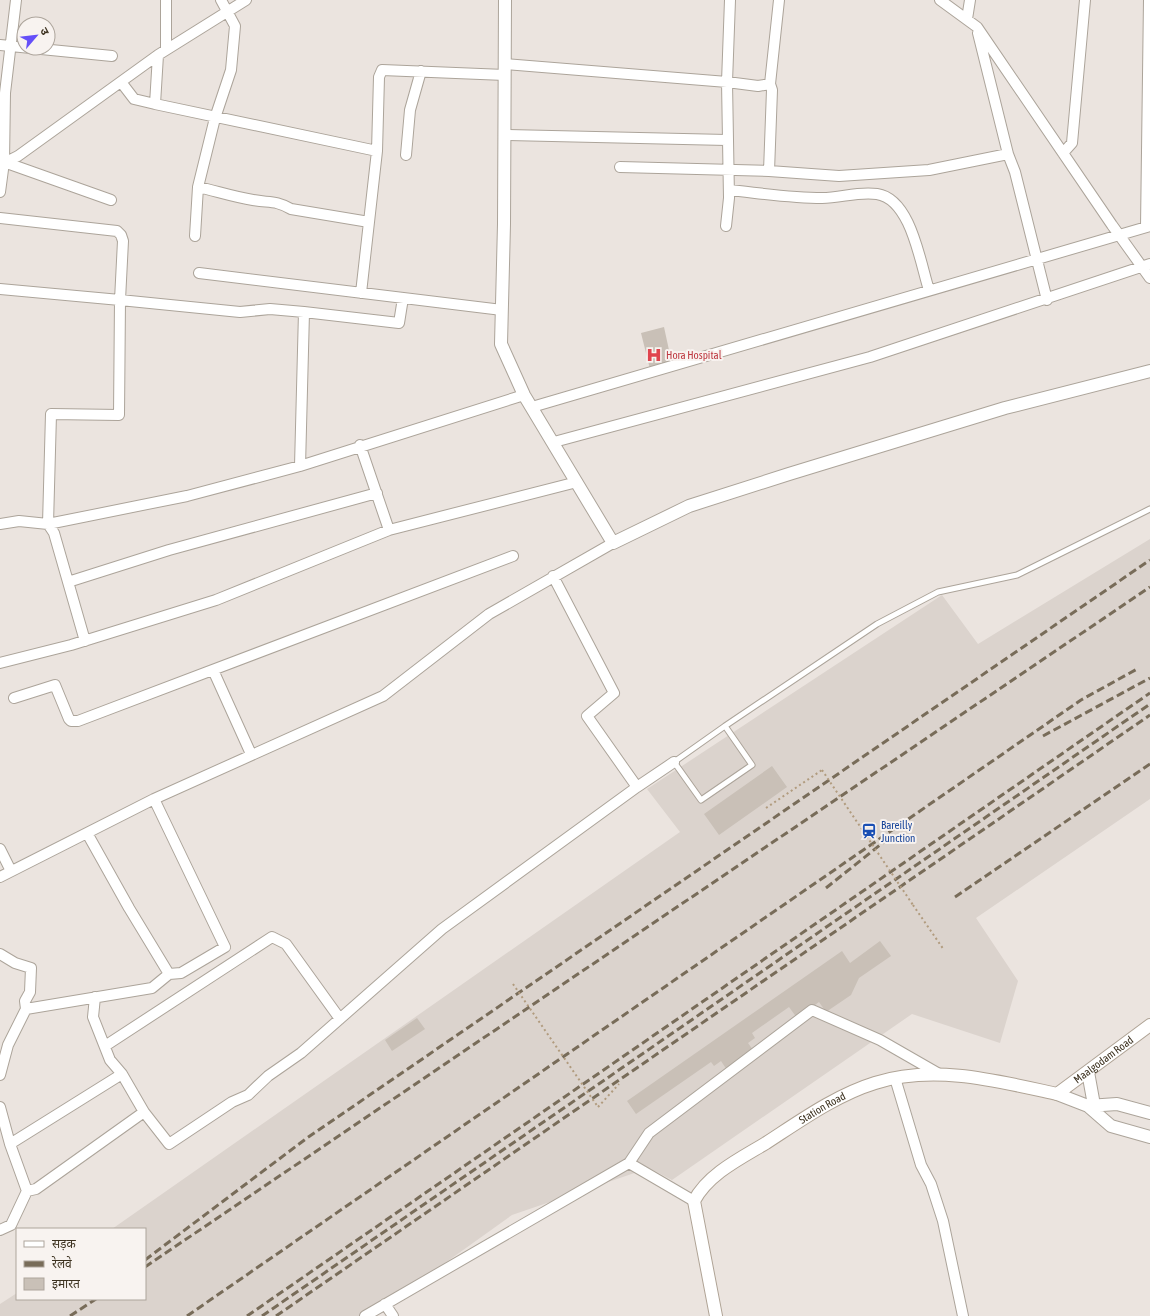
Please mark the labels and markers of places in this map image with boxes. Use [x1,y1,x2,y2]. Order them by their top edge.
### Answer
hospital icon: Hora Hospital [645,346,663,364]
place label: Hora Hospital [666,349,722,361]
place label: Bareilly Junction [881,819,915,844]
station icon: Bareilly Junction [860,822,878,840]

